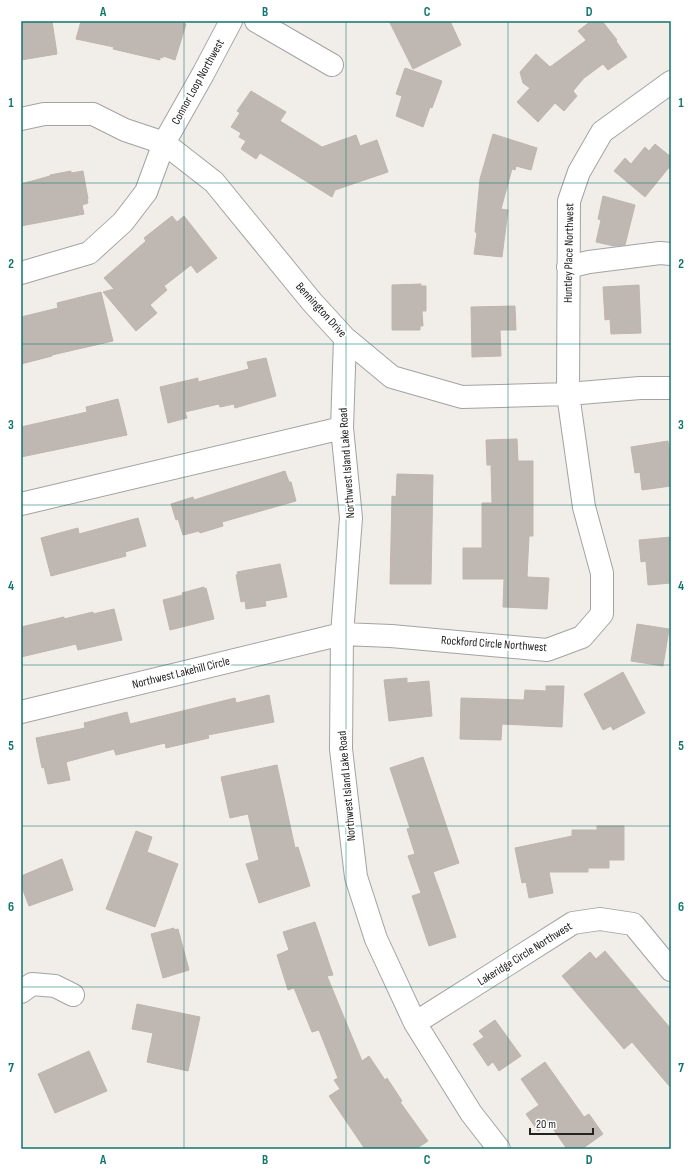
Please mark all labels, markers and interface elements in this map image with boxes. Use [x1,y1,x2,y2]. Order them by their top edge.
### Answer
text: A [99,4,107,20]
text: B [262,4,268,20]
text: C [424,4,431,20]
text: D [586,4,593,20]
street label: Connor Loop Northwest [168,36,228,127]
text: 1 [8,95,14,111]
text: 1 [678,95,684,111]
street label: Huntley Place Northwest [561,203,577,303]
text: 2 [8,256,14,272]
text: 2 [678,256,684,272]
street label: Bennington Drive [292,279,350,341]
street label: Northwest Island Lake Road [336,407,358,519]
text: 3 [8,417,14,433]
text: 3 [678,417,684,433]
text: 4 [8,578,14,594]
text: 4 [678,578,684,594]
street label: Rockford Circle Northwest [441,633,548,655]
street label: Northwest Lakehill Circle [131,654,232,692]
street label: Northwest Island Lake Road [335,730,359,842]
text: 5 [8,738,14,754]
text: 5 [678,738,684,754]
text: 6 [8,899,14,915]
text: 6 [678,899,684,915]
street label: Lakeridge Circle Northwest [475,919,575,989]
text: 7 [8,1060,14,1076]
text: 7 [678,1060,684,1076]
scale bar [530,1110,593,1136]
text: 20 m [536,1117,556,1132]
text: A [99,1152,107,1168]
text: B [262,1152,268,1168]
text: C [424,1152,431,1168]
text: D [586,1152,593,1168]

